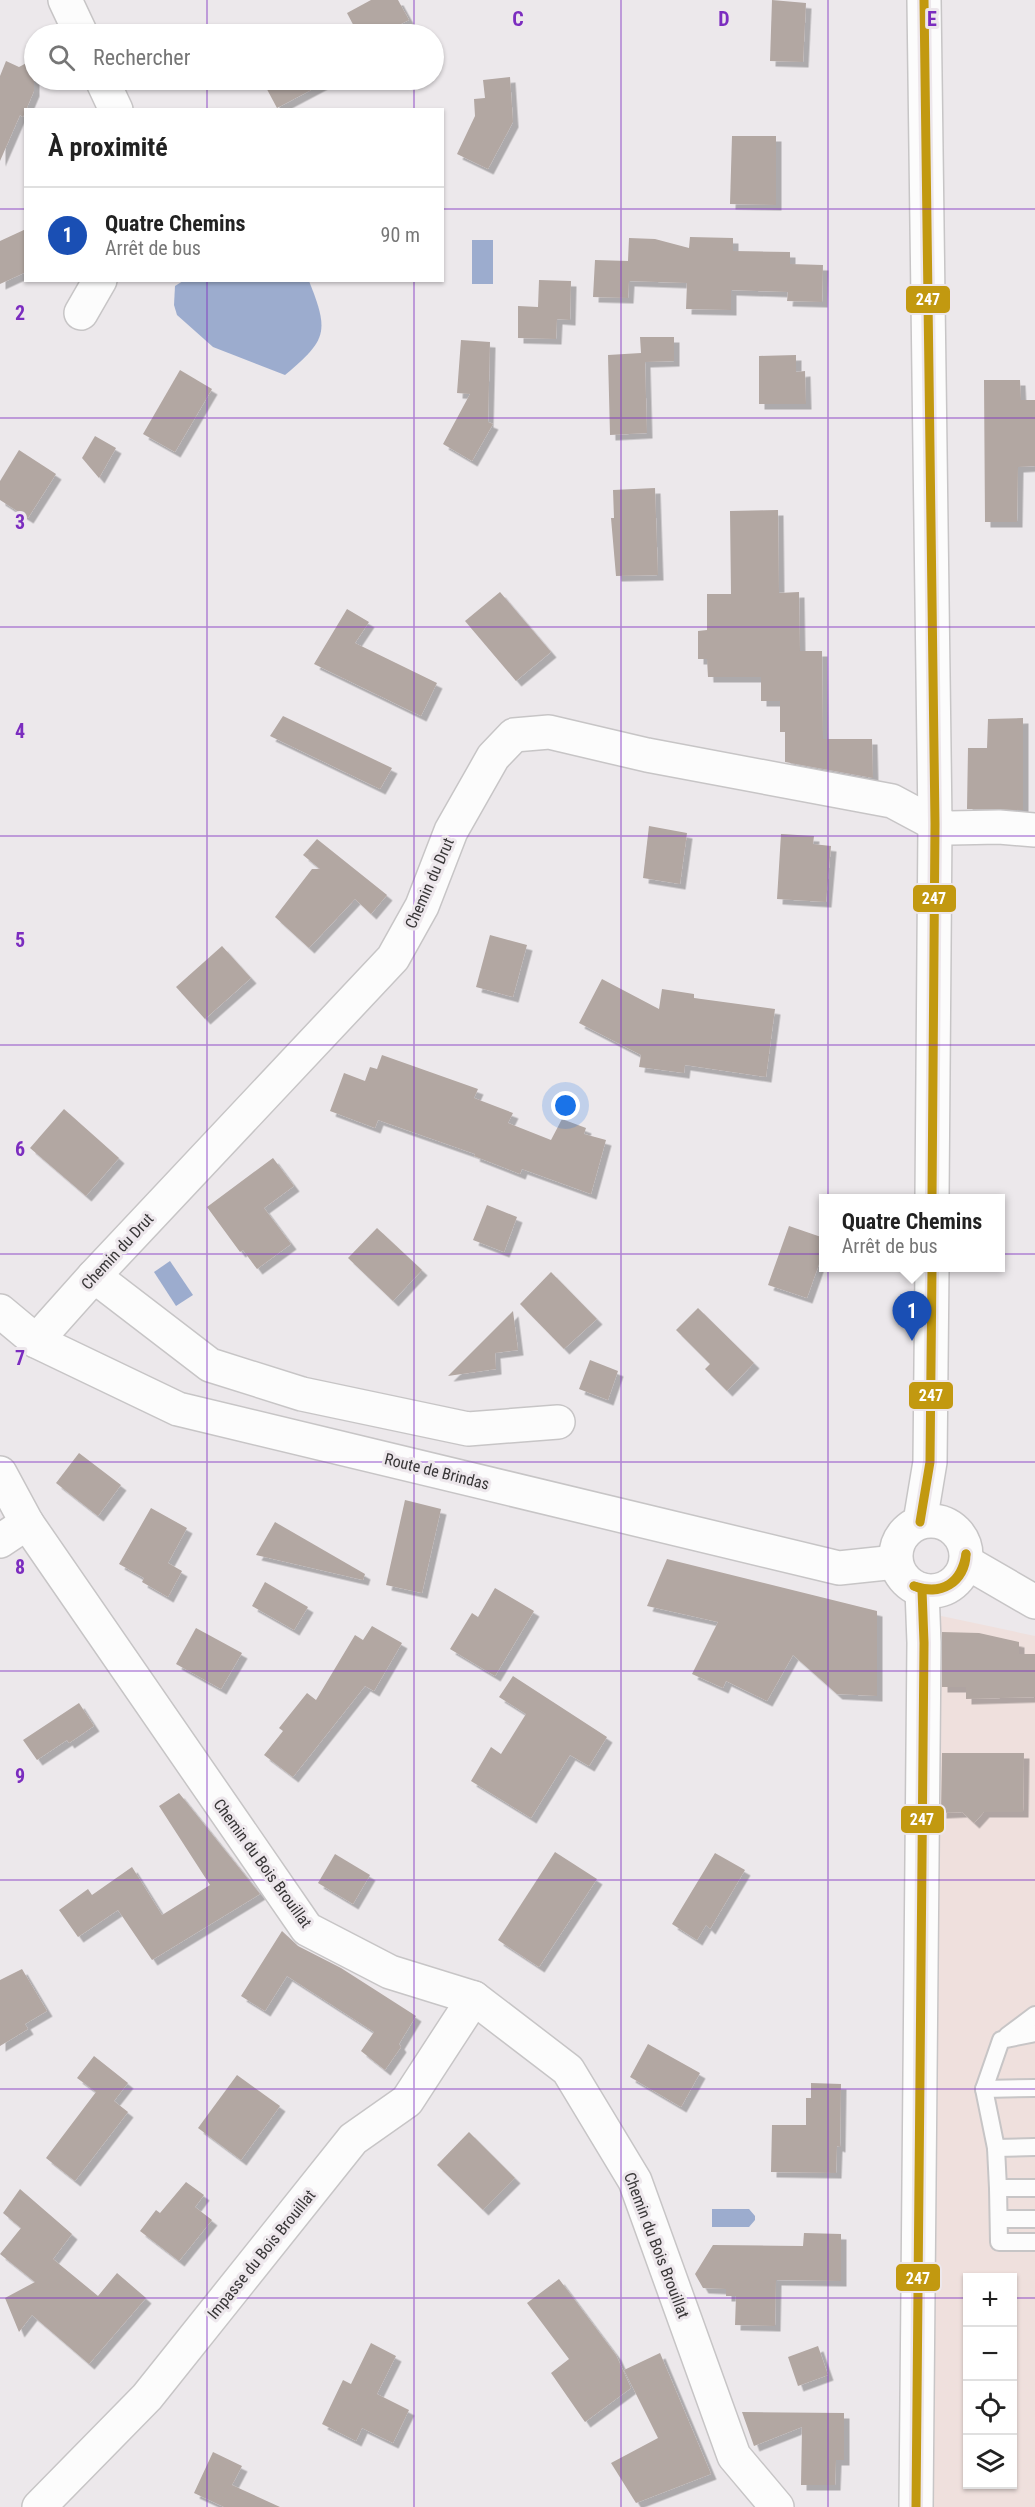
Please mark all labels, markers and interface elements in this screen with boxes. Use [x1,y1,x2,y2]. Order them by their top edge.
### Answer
text: C [512,7,524,31]
text: D [718,7,730,31]
text: E [927,7,937,31]
search box [24,24,444,90]
icon: search [45,41,78,74]
text: Rechercher [93,45,190,70]
text: À proximité [48,132,168,162]
text: Quatre Chemins [105,211,245,236]
text: 1 [62,223,73,247]
text: 90 m [381,223,420,247]
text: Arrêt de bus [105,236,201,260]
line badge: 247 [905,285,951,314]
text: 247 [916,290,940,309]
text: 2 [15,301,25,325]
text: 3 [15,510,25,534]
text: 4 [15,719,25,743]
street label: Chemin du Drut [401,835,458,931]
line badge: 247 [912,884,957,913]
text: 247 [922,889,946,908]
text: 5 [15,928,25,952]
your location [551,1091,580,1120]
text: 6 [15,1137,25,1161]
popup [819,1194,1005,1272]
street label: Chemin du Drut [77,1209,158,1293]
text: Quatre Chemins [842,1209,982,1234]
text: Arrêt de bus [842,1234,938,1258]
pin: 1 [892,1292,932,1341]
text: 7 [15,1346,25,1370]
line badge: 247 [908,1381,954,1410]
text: 247 [919,1386,943,1405]
street label: Route de Brindas [383,1449,491,1494]
text: 8 [15,1555,25,1579]
text: 9 [15,1764,25,1788]
street label: Chemin du Bois Brouillat [209,1795,316,1932]
line badge: 247 [900,1805,945,1834]
text: 247 [910,1810,934,1829]
street label: Chemin du Bois Brouillat [620,2170,693,2321]
street label: Impasse du Bois Brouillat [203,2186,320,2323]
line badge: 247 [895,2263,941,2292]
text: 247 [906,2269,930,2288]
map controls [963,2273,1017,2489]
button: + [963,2273,1017,2327]
button: − [963,2327,1017,2381]
button: locate [963,2381,1017,2435]
button: layers [963,2435,1017,2489]

